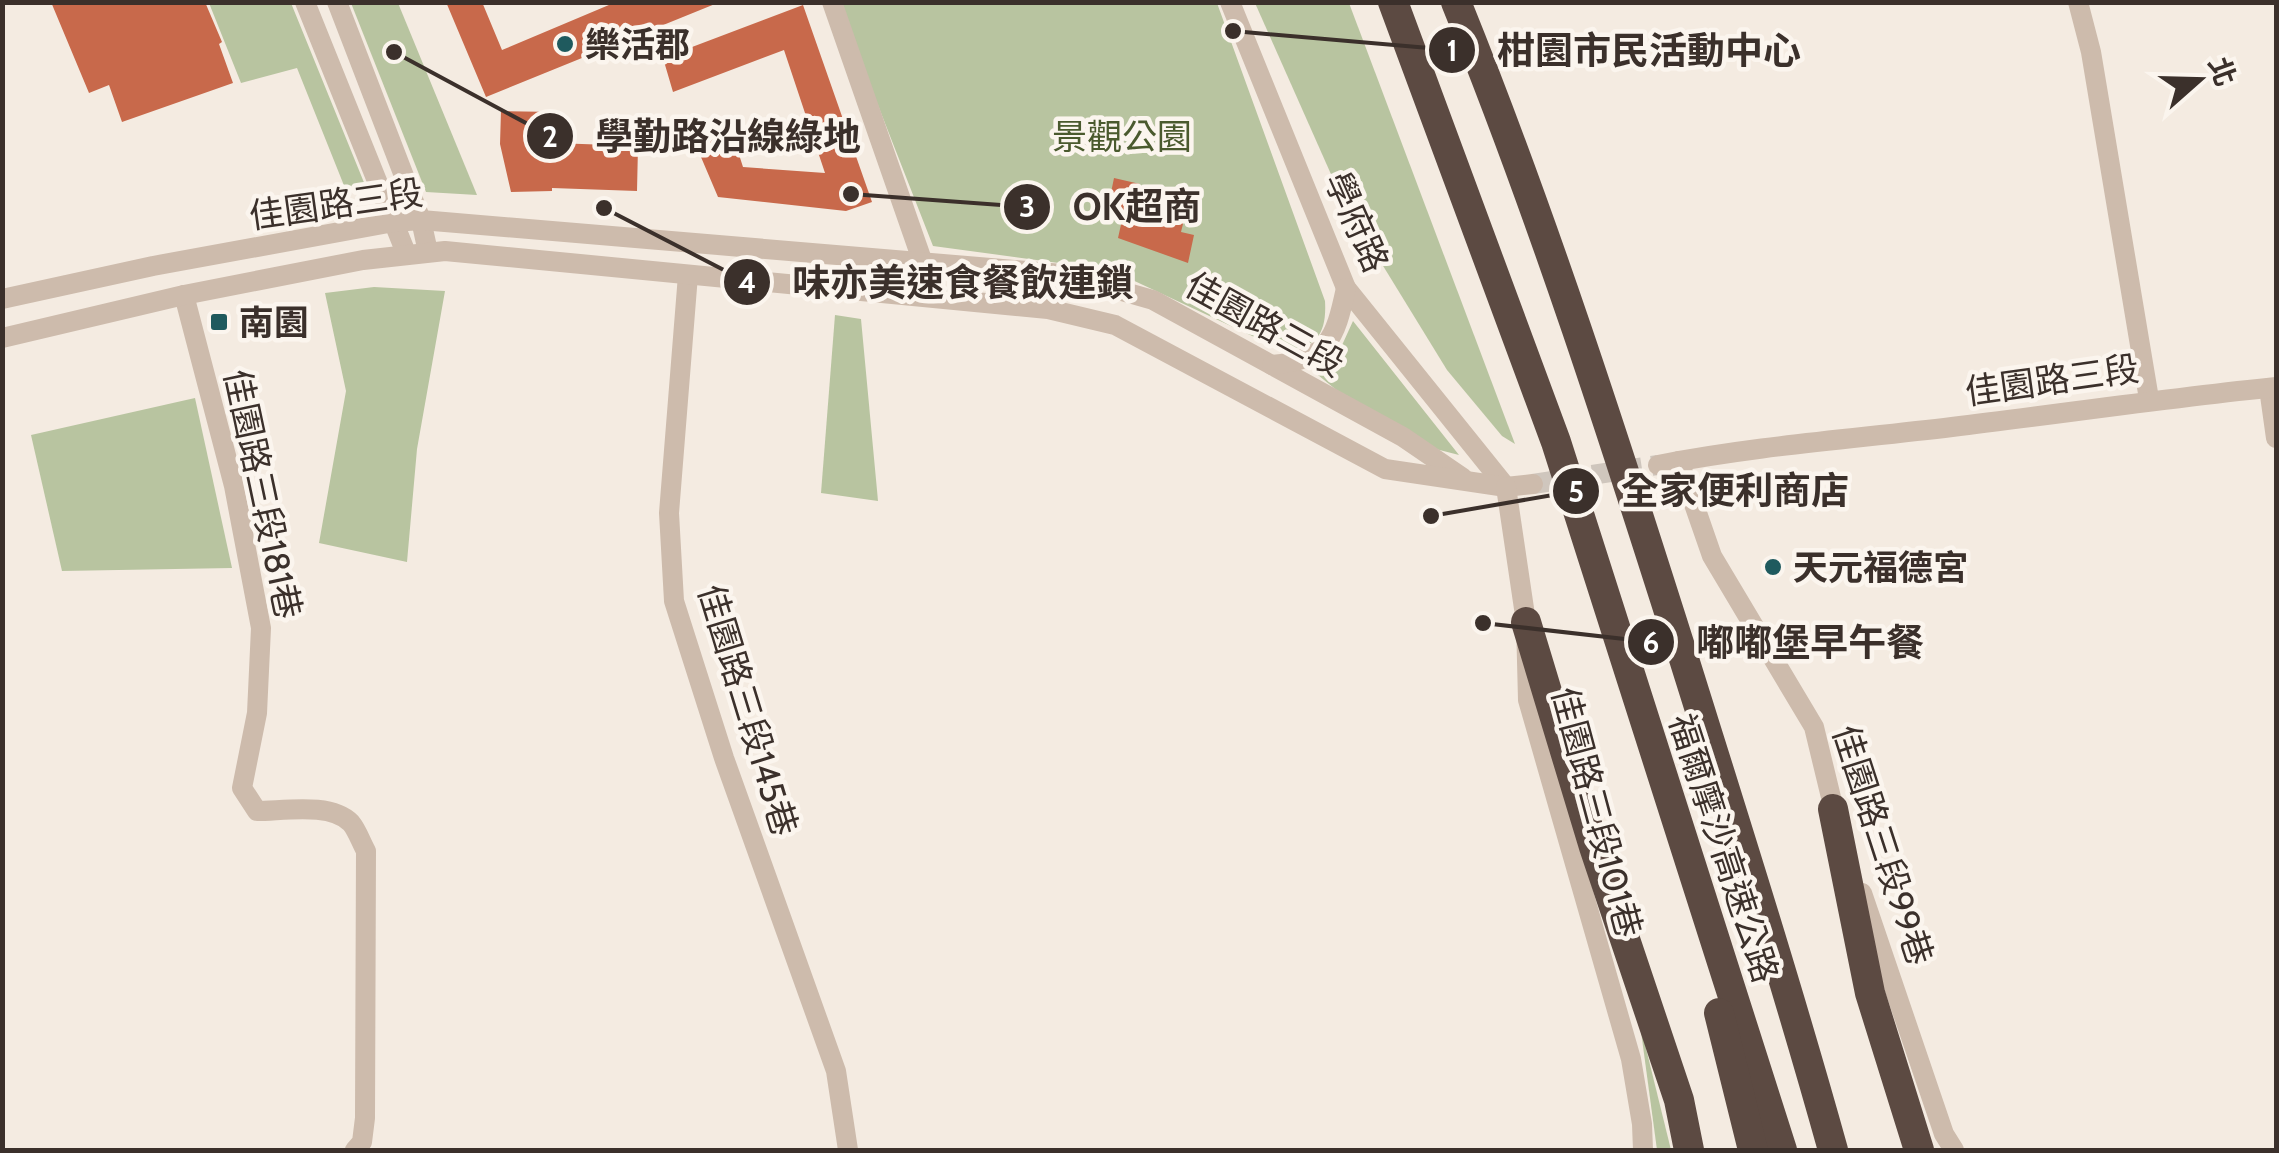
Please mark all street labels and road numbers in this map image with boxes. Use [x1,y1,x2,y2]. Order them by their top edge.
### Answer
street label: 學府路 [1316,165,1398,279]
street label: 佳園路三段 [246,171,426,237]
street label: 佳園路三段 [1178,263,1352,385]
street label: 佳園路三段 [1962,347,2142,413]
street label: 佳園路三段181巷 [216,365,310,623]
street label: 佳園路三段145巷 [689,579,807,841]
street label: 佳園路三段101巷 [1543,682,1651,942]
street label: 福爾摩沙高速公路 [1660,708,1788,988]
street label: 佳園路三段99巷 [1824,720,1942,970]

